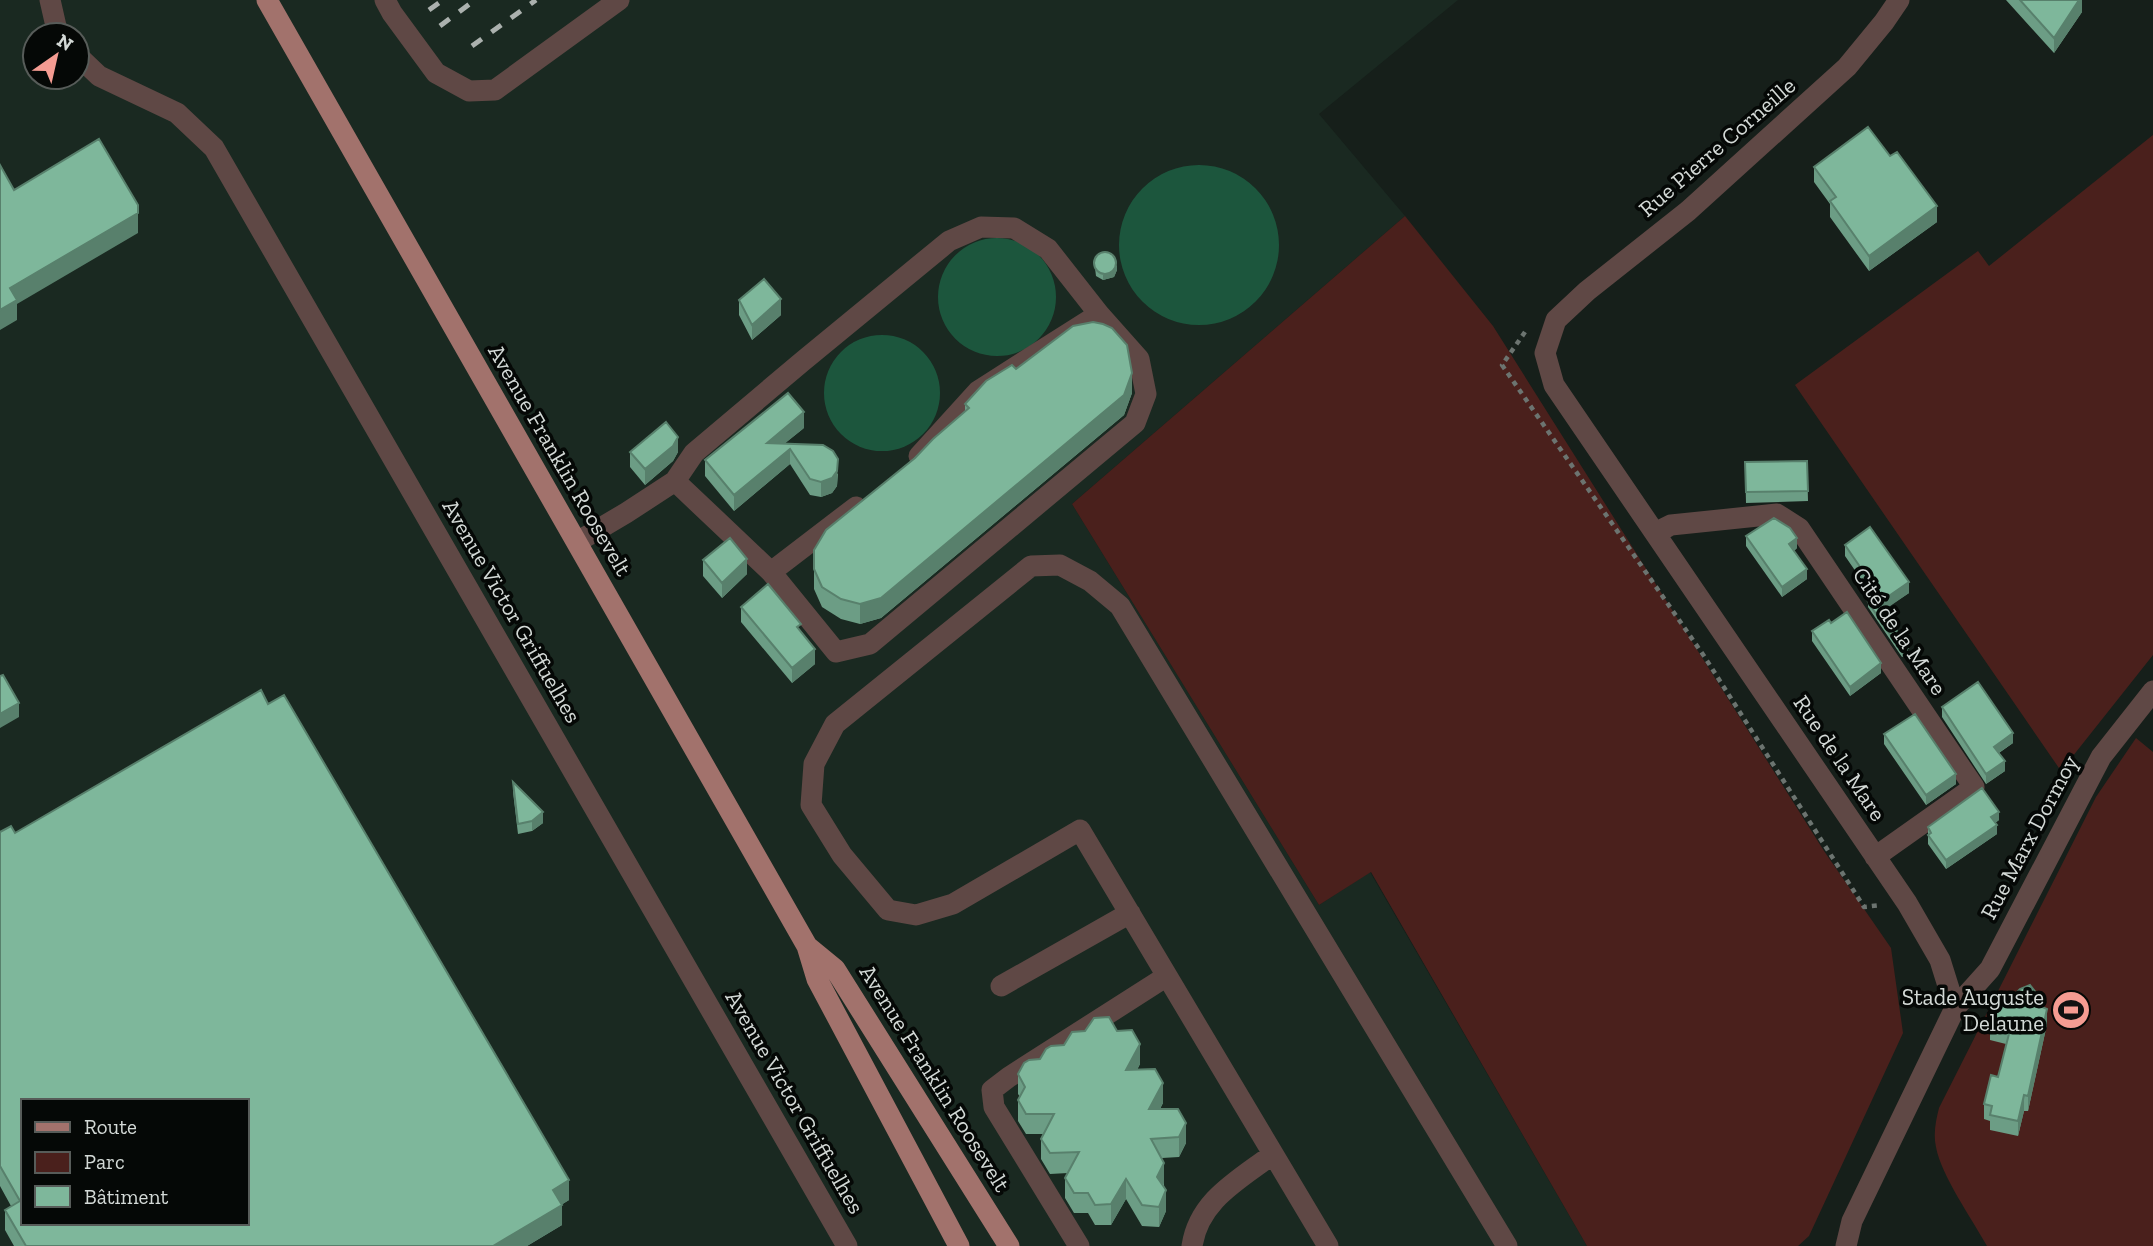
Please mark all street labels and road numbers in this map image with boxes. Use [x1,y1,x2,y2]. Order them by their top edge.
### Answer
street label: Rue Pierre Corneille [1633,71,1801,223]
street label: Avenue Franklin Roosevelt [482,339,638,581]
street label: Avenue Victor Griffuelhes [437,494,587,728]
street label: Cité de la Mare [1847,562,1953,700]
street label: Rue de la Mare [1788,690,1892,826]
street label: Rue Marx Dormoy [1974,750,2084,924]
street label: Avenue Franklin Roosevelt [854,959,1017,1197]
street label: Avenue Victor Griffuelhes [720,985,870,1219]

